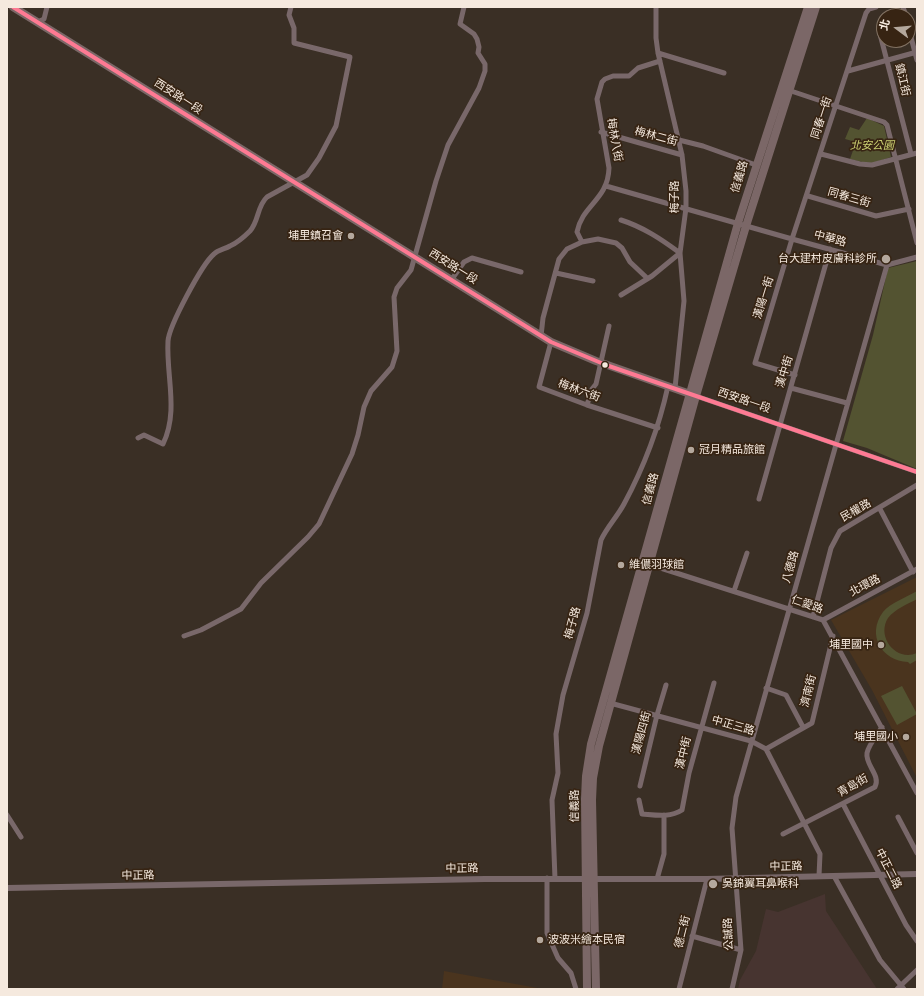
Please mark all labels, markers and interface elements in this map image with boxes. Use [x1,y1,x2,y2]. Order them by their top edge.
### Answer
north arrow [876,8,916,48]
text: 北 [876,17,894,32]
street label: 鎮江街 [892,62,912,98]
street label: 西安路一段 [151,76,205,118]
street label: 同春一街 [809,95,835,141]
street label: 梅林八街 [604,117,624,163]
street label: 梅林二街 [633,125,679,149]
park label: 北安公園 [850,139,894,153]
street label: 信義路 [729,159,751,195]
street label: 梅子路 [668,181,682,213]
street label: 同春三街 [826,186,872,210]
street label: 中華路 [812,228,848,250]
place label: 埔里鎮召會 [288,229,343,243]
marker: 埔里鎮召會 [346,231,356,241]
street label: 西安路一段 [426,247,480,287]
place label: 台大建村皮膚科診所 [778,252,877,266]
marker: 台大建村皮膚科診所 [880,253,892,265]
street label: 漢陽一街 [751,275,777,321]
street label: 漢中街 [774,354,796,390]
unlabelled marker [600,360,610,370]
street label: 梅林六街 [556,377,602,405]
street label: 西安路一段 [716,386,772,416]
place label: 冠月精品旅館 [699,443,765,457]
marker: 冠月精品旅館 [686,445,696,455]
street label: 信義路 [640,471,662,507]
street label: 民權路 [838,497,874,525]
street label: 八德路 [780,549,802,585]
place label: 維儂羽球館 [629,558,684,572]
marker: 維儂羽球館 [616,560,626,570]
street label: 北環路 [847,572,883,600]
street label: 仁愛路 [789,593,825,617]
street label: 梅子路 [562,605,584,641]
place label: 埔里國中 [829,638,873,652]
marker: 埔里國中 [876,640,886,650]
street label: 濟南街 [799,673,819,709]
street label: 漢陽四街 [630,710,654,756]
street label: 中正三路 [710,714,756,738]
place label: 埔里國小 [854,730,898,744]
marker: 埔里國小 [901,732,911,742]
street label: 漢中街 [674,735,694,771]
street label: 青島街 [835,772,871,800]
street label: 信義路 [568,790,582,822]
street label: 中正二路 [872,846,904,892]
street label: 中正路 [769,860,803,874]
street label: 中正路 [445,862,479,876]
street label: 中正路 [121,869,155,883]
place label: 吳錦翼耳鼻喉科 [722,877,799,891]
marker: 吳錦翼耳鼻喉科 [707,878,719,890]
street label: 德二街 [673,914,693,950]
street label: 公誠路 [722,917,736,951]
place label: 波波米繪本民宿 [548,933,625,947]
marker: 波波米繪本民宿 [535,935,545,945]

